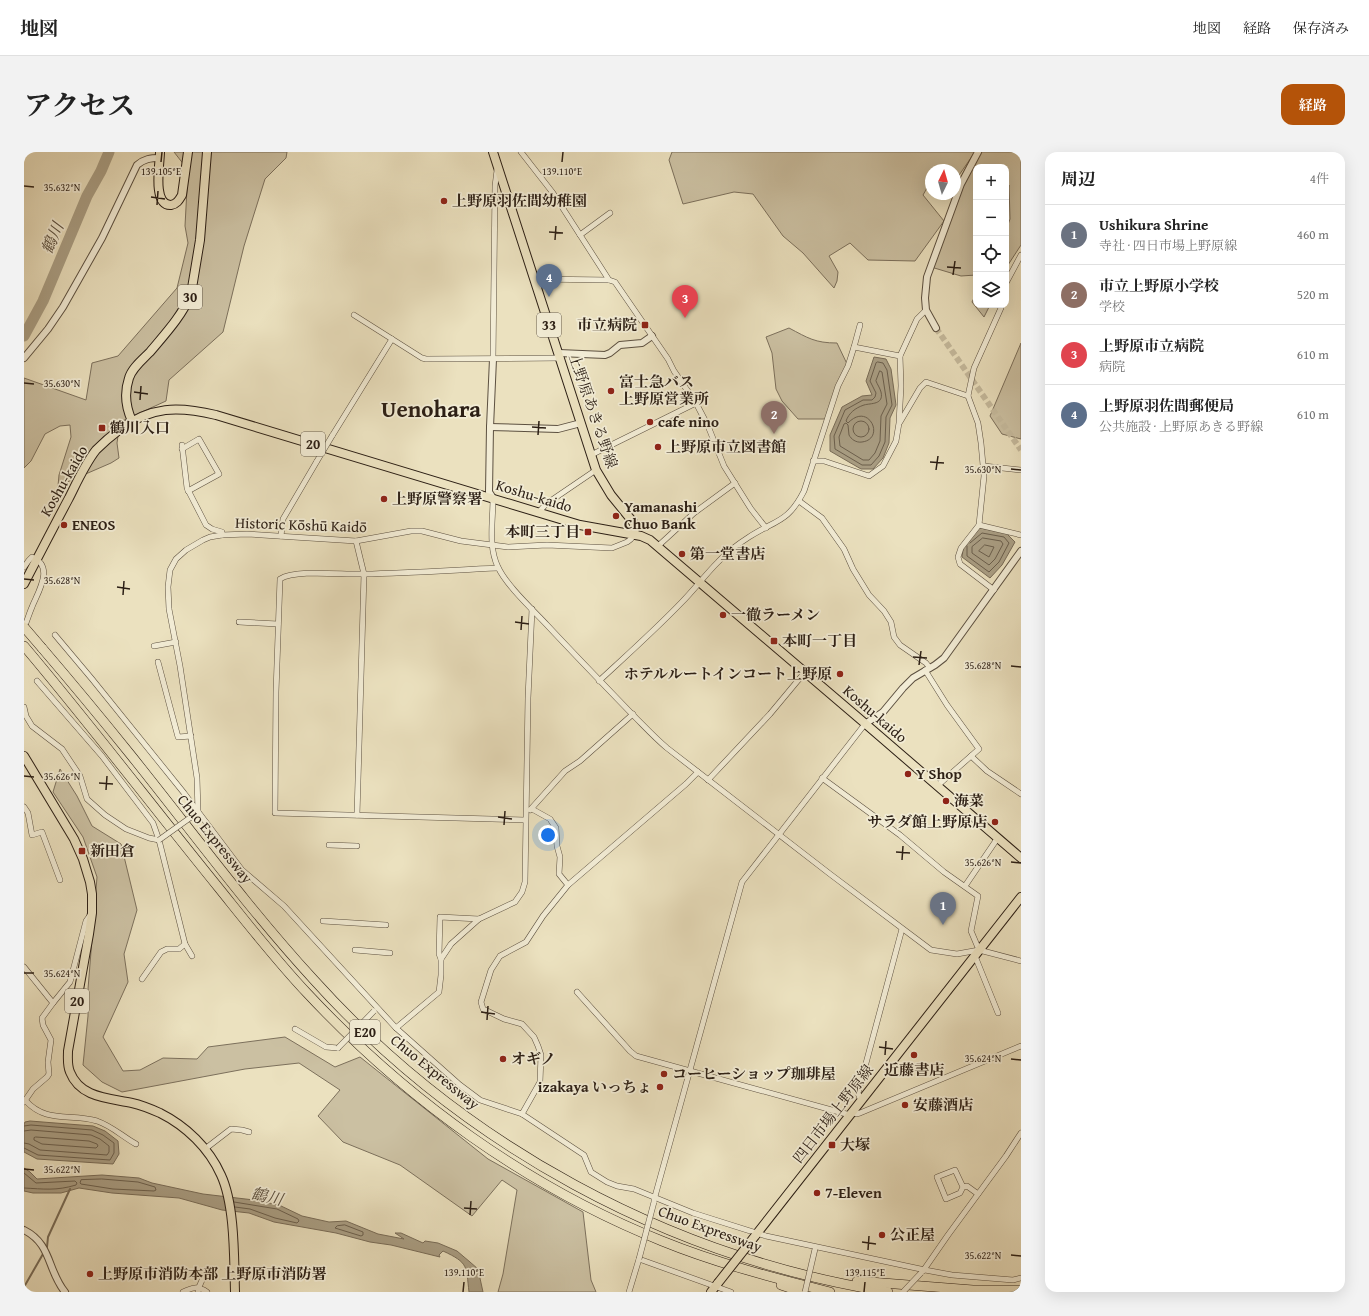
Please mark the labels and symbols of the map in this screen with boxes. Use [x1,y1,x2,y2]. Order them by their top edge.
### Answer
text: 139.105°E [141,164,181,179]
text: 139.110°E [542,164,582,179]
north arrow [925,164,961,200]
text: 35.632°N [44,180,81,195]
place label: 上野原羽佐間幼稚園 [452,190,587,211]
marker: 上野原羽佐間幼稚園 [439,196,449,206]
water label: 鶴川 [35,217,70,257]
pin: 4 [536,264,562,297]
road number: 30 [178,285,202,309]
pin: 3 [672,285,698,318]
road number: 33 [537,313,561,337]
place label: 市立病院 [577,314,637,335]
marker: 市立病院 [640,320,650,330]
street label: 上野原あきる野線 [564,351,623,471]
place label: 富士急バス 上野原営業所 [619,371,709,409]
text: 35.630°N [44,376,81,391]
marker: 富士急バス 上野原営業所 [606,386,616,396]
district label: Uenohara [381,392,481,425]
pin: 2 [761,401,787,434]
place label: cafe nino [658,411,719,432]
place label: 鶴川入口 [110,417,170,438]
marker: cafe nino [645,417,655,427]
marker: 鶴川入口 [97,423,107,433]
road number: 20 [301,432,325,456]
place label: 上野原市立図書館 [666,436,786,457]
street label: Koshu-kaido [35,441,93,520]
marker: 上野原市立図書館 [653,442,663,452]
text: 35.630°N [965,462,1002,477]
street label: Koshu-kaido [493,474,575,517]
place label: 上野原警察署 [392,488,482,509]
marker: 上野原警察署 [379,494,389,504]
place label: Yamanashi Chuo Bank [624,496,697,534]
marker: Yamanashi Chuo Bank [611,511,621,521]
street label: Historic Kōshū Kaidō [235,512,367,537]
place label: ENEOS [72,514,116,535]
marker: ENEOS [59,520,69,530]
place label: 本町三丁目 [505,521,580,542]
marker: 本町三丁目 [583,527,593,537]
place label: 第一堂書店 [690,543,765,564]
marker: 第一堂書店 [677,549,687,559]
text: 35.628°N [44,573,81,588]
place label: 一徹ラーメン [731,604,820,625]
marker: 一徹ラーメン [718,610,728,620]
place label: 本町一丁目 [782,630,857,651]
marker: 本町一丁目 [769,636,779,646]
text: 35.628°N [965,658,1002,673]
place label: ホテルルートインコート上野原 [624,663,832,684]
marker: ホテルルートインコート上野原 [835,669,845,679]
street label: Koshu-kaido [839,680,912,748]
place label: Y Shop [916,763,962,784]
text: 35.626°N [44,769,81,784]
marker: Y Shop [903,769,913,779]
street label: Chuo Expressway [173,790,258,888]
place label: 海菜 [954,790,984,811]
marker: 海菜 [941,796,951,806]
place label: サラダ館上野原店 [867,811,987,832]
marker: サラダ館上野原店 [990,817,1000,827]
your location [538,825,558,845]
place label: 新田倉 [90,840,135,861]
marker: 新田倉 [77,846,87,856]
text: 35.626°N [965,855,1002,870]
pin: 1 [930,892,956,925]
text: 35.624°N [44,966,81,981]
road number: 20 [65,989,89,1013]
road number: E20 [350,1020,380,1044]
street label: Chuo Expressway [386,1029,485,1114]
place label: オギノ [511,1048,556,1069]
marker: 近藤書店 [909,1050,919,1060]
text: 35.624°N [965,1051,1002,1066]
marker: オギノ [498,1054,508,1064]
place label: 近藤書店 [884,1059,944,1080]
street label: 四日市場上野原線 [787,1060,878,1167]
place label: コーヒーショップ珈琲屋 [672,1063,836,1084]
marker: コーヒーショップ珈琲屋 [659,1069,669,1079]
place label: izakaya いっちょ [538,1076,652,1097]
marker: izakaya いっちょ [655,1082,665,1092]
place label: 安藤酒店 [913,1094,973,1115]
marker: 安藤酒店 [900,1100,910,1110]
place label: 大塚 [840,1134,870,1155]
marker: 大塚 [827,1140,837,1150]
text: 35.622°N [44,1162,81,1177]
water label: 鶴川 [249,1181,287,1212]
place label: 7-Eleven [825,1182,882,1203]
marker: 7-Eleven [812,1188,822,1198]
street label: Chuo Expressway [655,1200,765,1257]
place label: 公正屋 [890,1224,935,1245]
marker: 公正屋 [877,1230,887,1240]
text: 35.622°N [965,1248,1002,1263]
place label: 上野原市消防本部 上野原市消防署 [98,1263,326,1284]
text: 139.110°E [444,1265,484,1280]
text: 139.115°E [845,1265,885,1280]
marker: 上野原市消防本部 上野原市消防署 [85,1269,95,1279]

